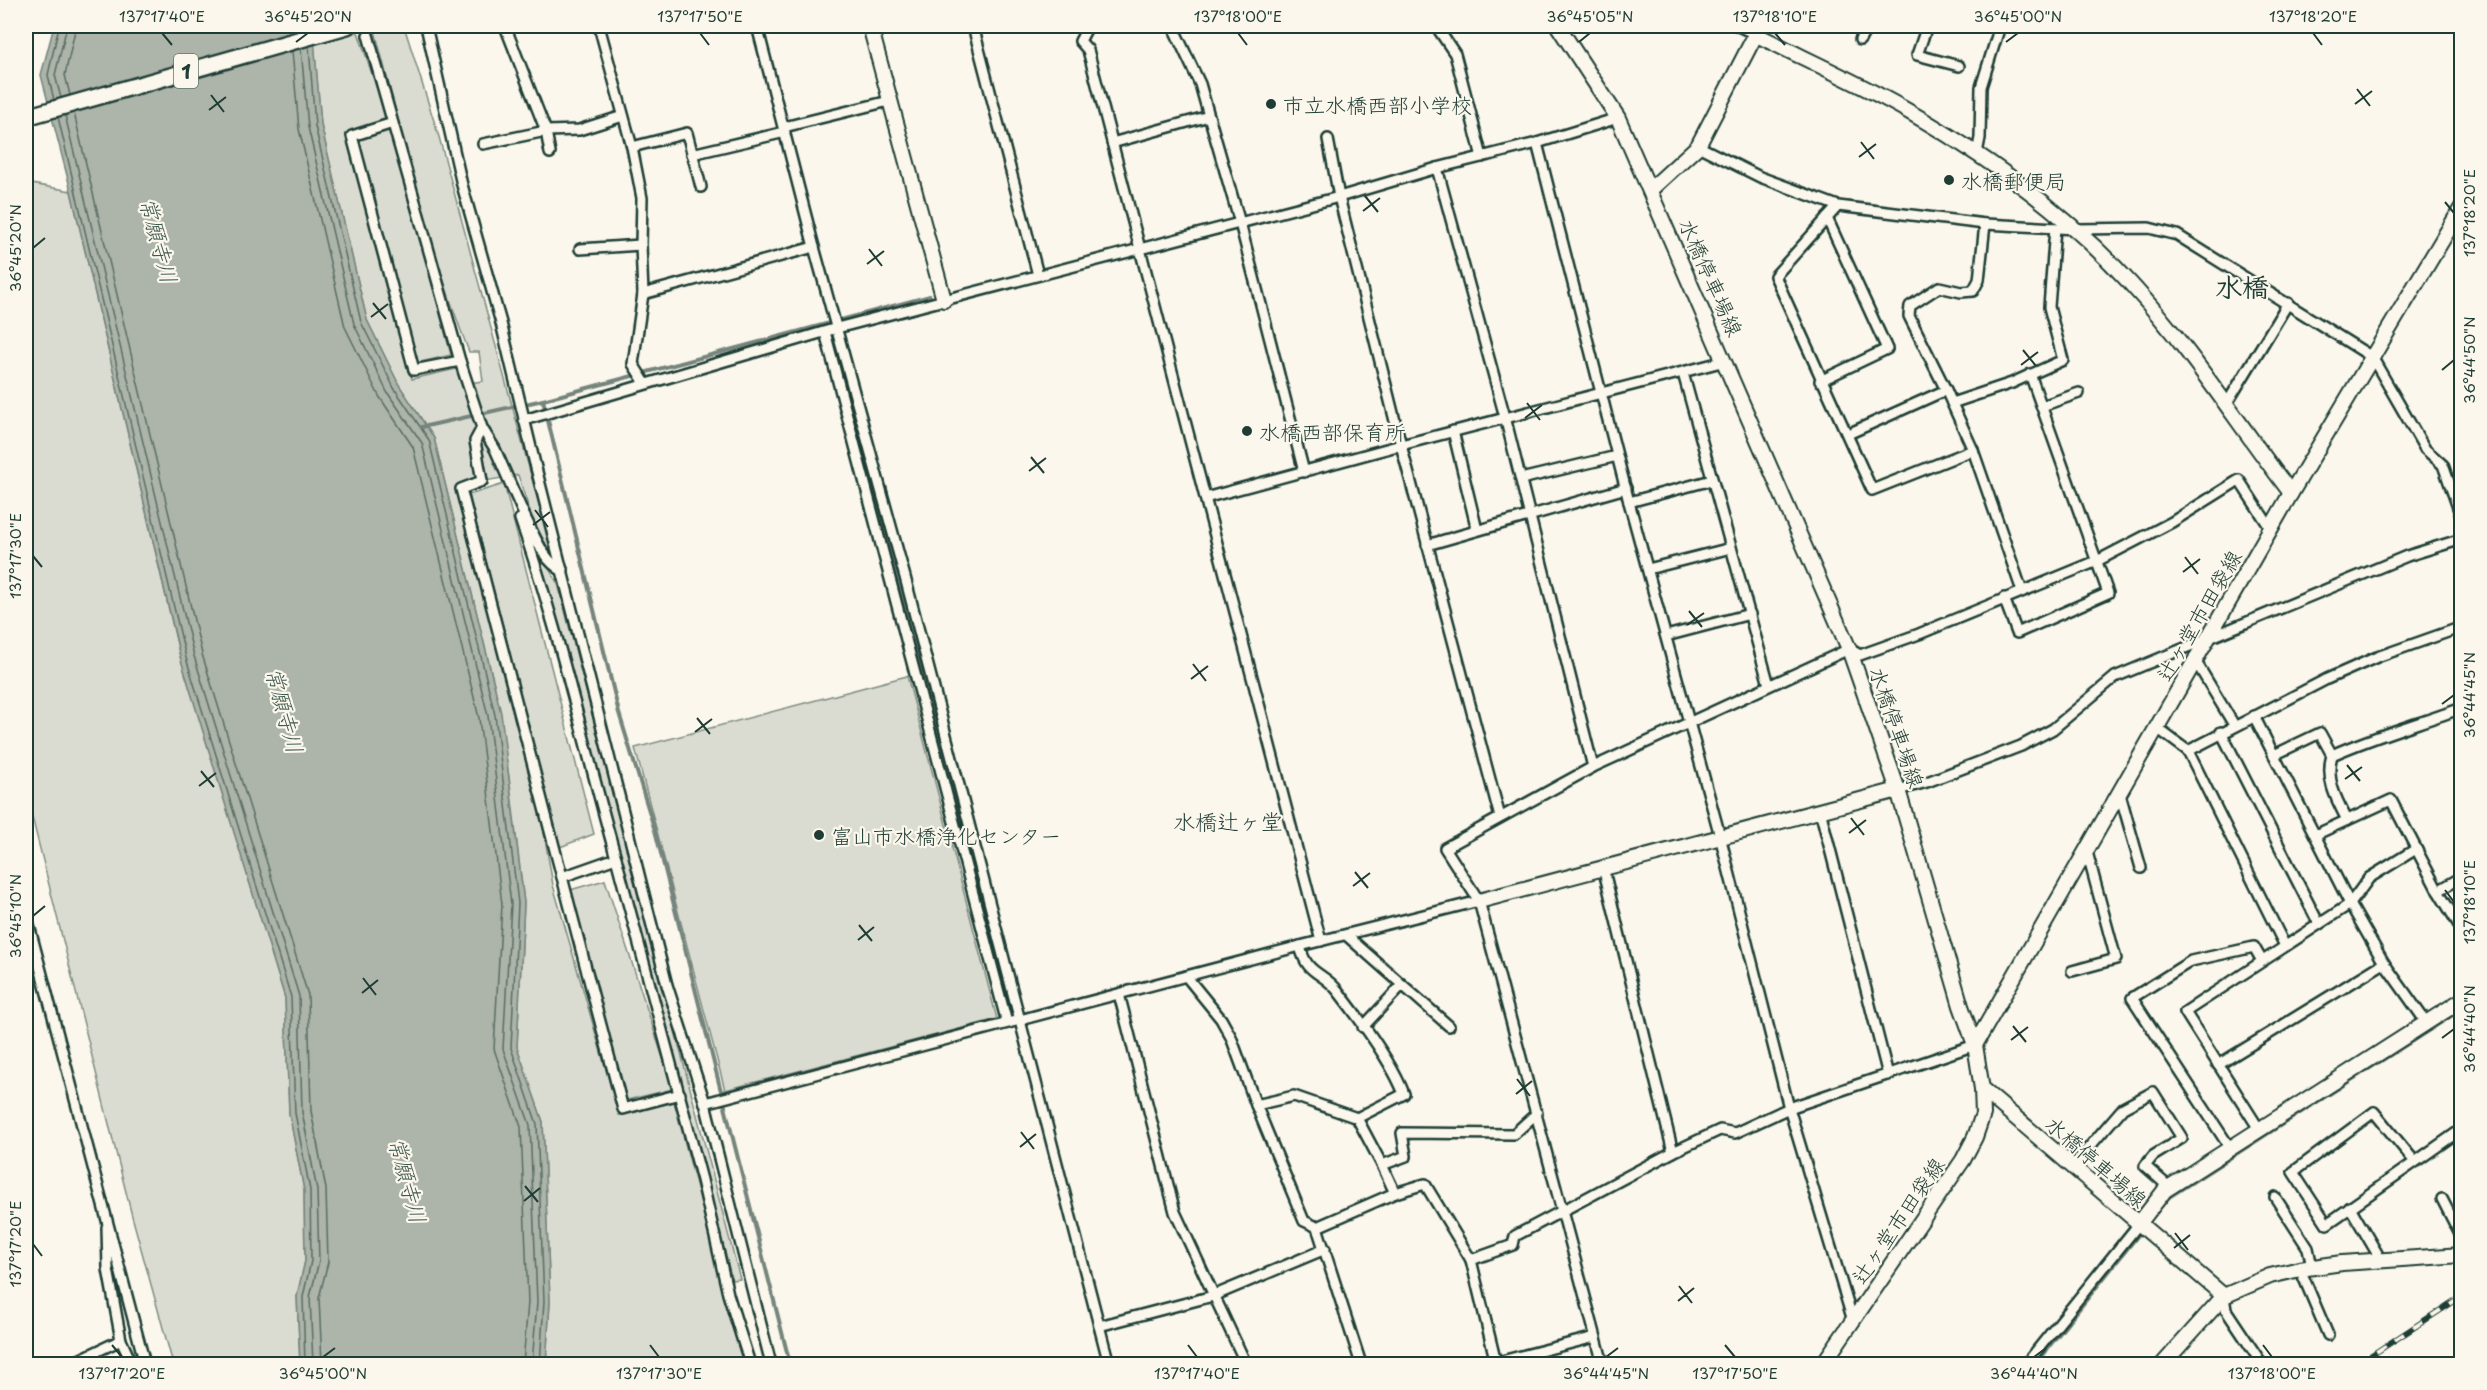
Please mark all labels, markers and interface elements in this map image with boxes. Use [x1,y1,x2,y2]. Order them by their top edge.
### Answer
text: 137°17'40"E [119,4,205,27]
text: 36°45'20"N [264,4,352,27]
text: 137°17'50"E [657,4,743,27]
text: 137°18'00"E [1194,4,1282,27]
text: 36°45'05"N [1546,4,1634,27]
text: 137°18'10"E [1733,4,1817,27]
text: 36°45'00"N [1974,4,2062,27]
text: 137°18'20"E [2269,4,2357,27]
road number: 1 [174,54,198,88]
place label: 市立水橋西部小学校 [1283,88,1472,120]
marker: 市立水橋西部小学校 [1264,97,1278,111]
place label: 水橋郵便局 [1961,164,2066,196]
text: 137°18'20"E [2457,169,2480,257]
marker: 水橋郵便局 [1942,173,1956,187]
water label: 常願寺川 [133,193,187,287]
text: 36°45'20"N [3,204,26,292]
street label: 水橋停車場線 [1672,213,1752,341]
district label: 水橋 [2215,265,2269,306]
text: 36°44'50"N [2457,316,2480,404]
place label: 水橋西部保育所 [1259,415,1406,447]
marker: 水橋西部保育所 [1240,424,1254,438]
text: 137°17'30"E [3,513,26,599]
street label: 辻ヶ堂市田袋線 [2147,543,2249,687]
text: 36°44'45"N [2457,652,2480,738]
street label: 水橋停車場線 [1862,662,1934,792]
water label: 常願寺川 [259,663,313,757]
district label: 水橋辻ヶ堂 [1173,804,1283,837]
place label: 富山市水橋浄化センター [831,819,1061,851]
marker: 富山市水橋浄化センター [812,828,826,842]
text: 137°18'10"E [2457,860,2480,944]
text: 36°45'10"N [3,874,26,958]
text: 36°44'40"N [2457,985,2480,1073]
street label: 水橋停車場線 [2039,1108,2155,1214]
water label: 常願寺川 [382,1133,436,1227]
street label: 辻ヶ堂市田袋線 [1843,1150,1951,1290]
text: 137°17'20"E [3,1201,26,1287]
text: 137°17'20"E [79,1361,165,1384]
text: 36°45'00"N [279,1361,367,1384]
text: 137°17'30"E [616,1361,702,1384]
text: 137°17'40"E [1154,1361,1240,1384]
text: 36°44'45"N [1563,1361,1649,1384]
text: 137°17'50"E [1692,1361,1778,1384]
text: 36°44'40"N [1990,1361,2078,1384]
text: 137°18'00"E [2228,1361,2316,1384]

